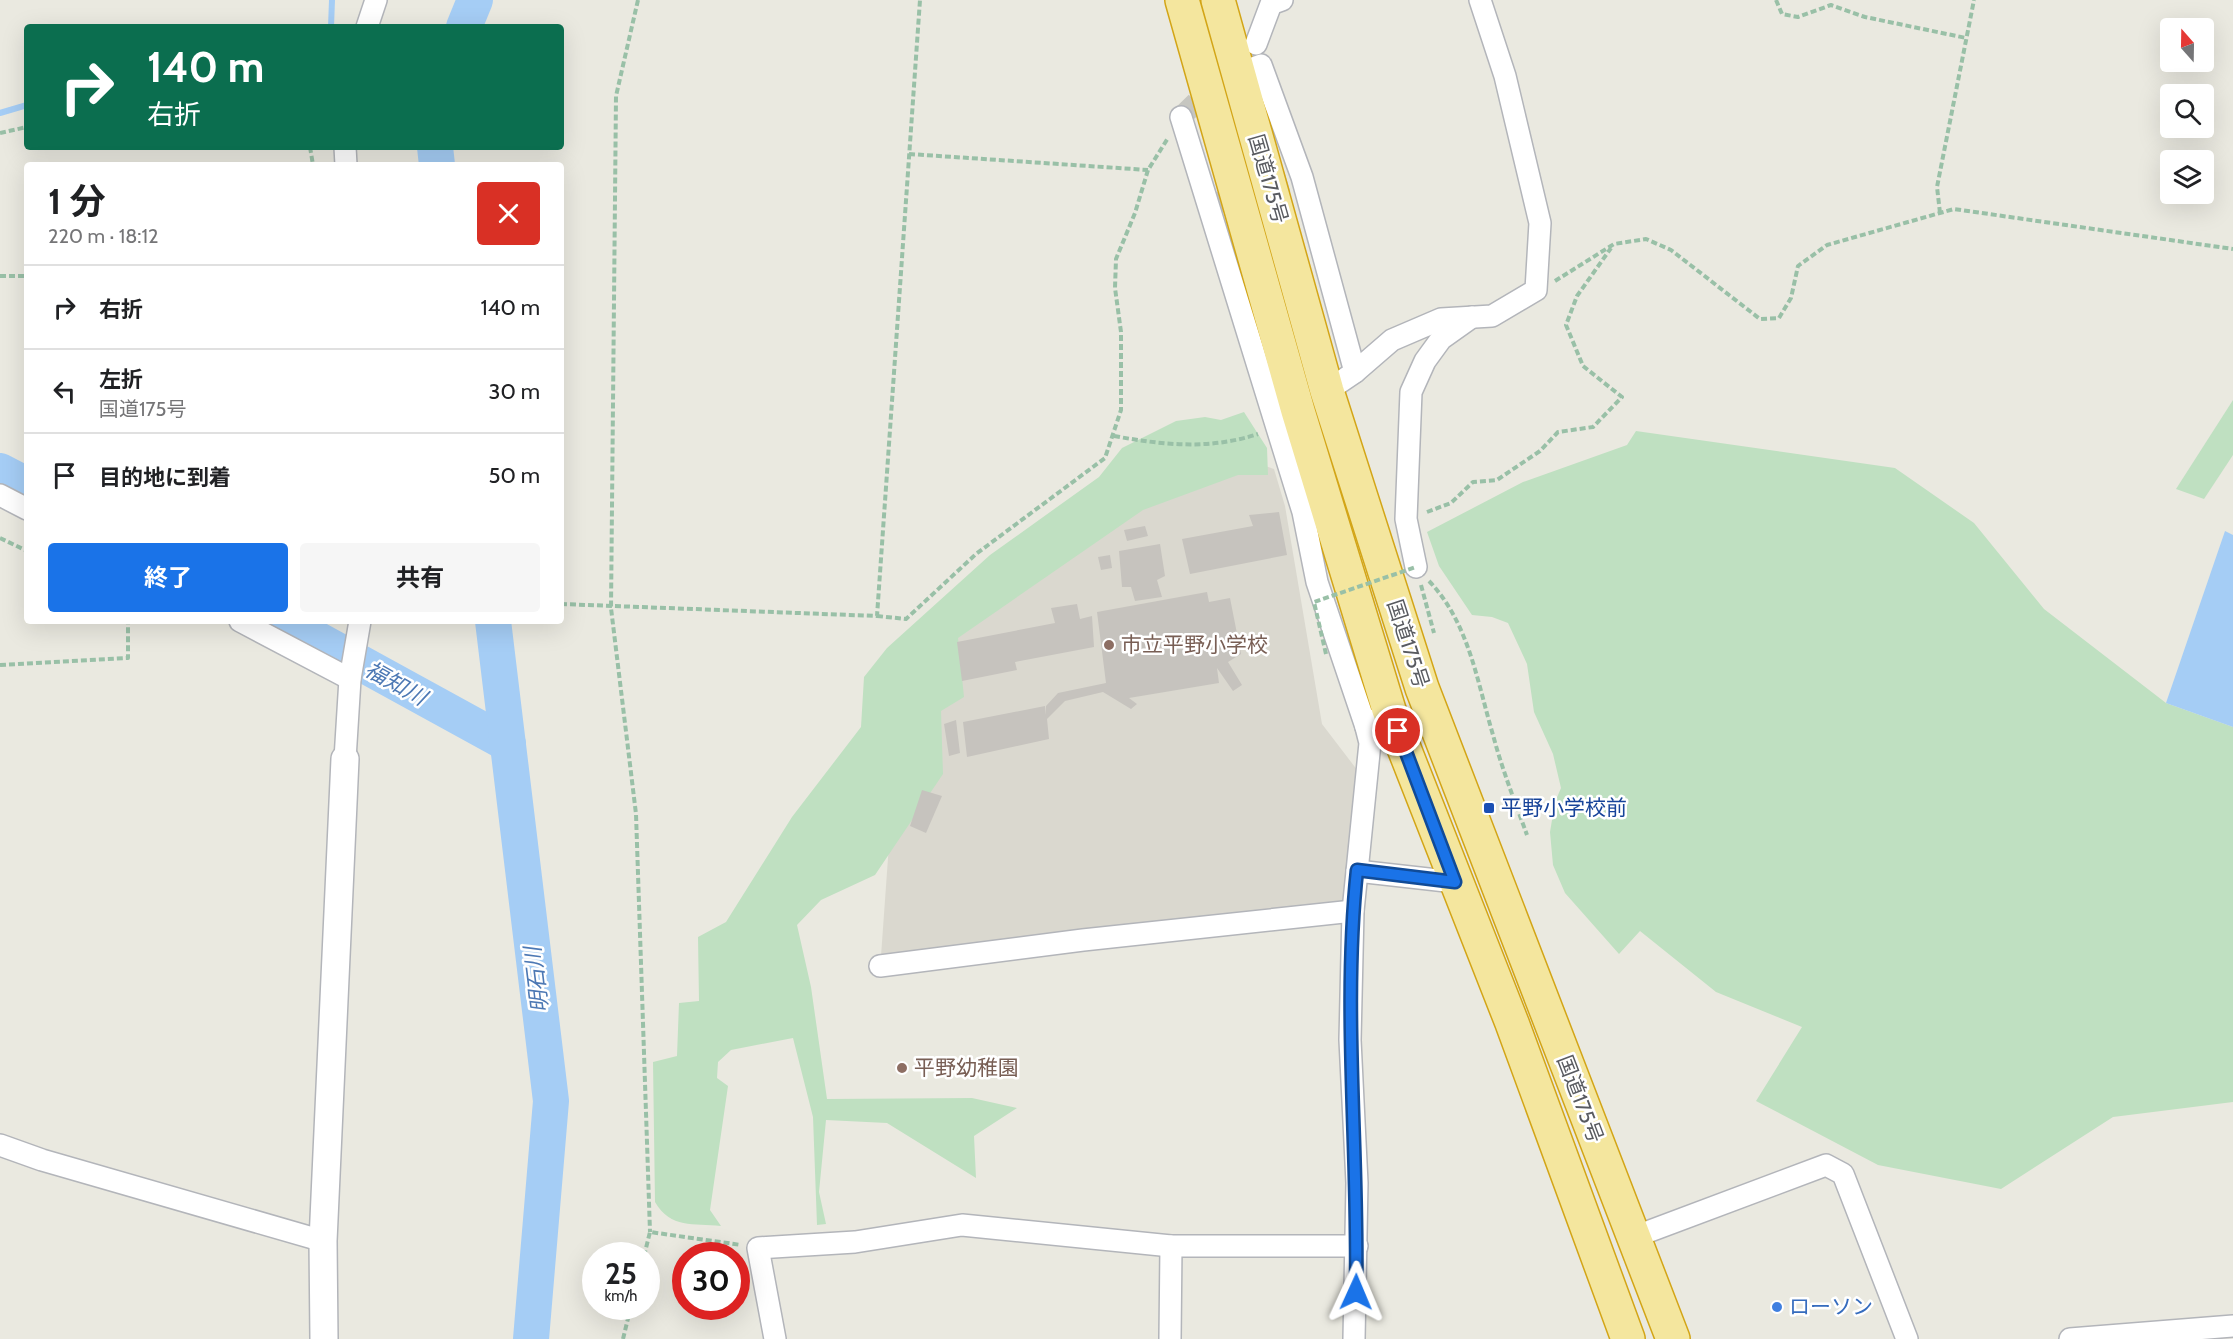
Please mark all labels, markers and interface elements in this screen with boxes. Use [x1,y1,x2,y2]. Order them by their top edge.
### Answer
north arrow [2160,18,2214,72]
map controls [2160,18,2214,204]
text: 140 m [147,41,264,93]
icon: right [48,48,126,126]
button: search [2160,84,2214,138]
text: 右折 [147,98,201,131]
street label: 国道175号 [1244,131,1293,226]
button: layers [2160,150,2214,204]
text: 1 分 [48,179,105,223]
button: close [477,182,540,245]
text: 220 m · 18:12 [48,224,159,248]
icon: right [48,291,81,324]
text: 140 m [481,294,540,321]
text: 右折 [99,296,143,323]
text: 左折 [99,366,143,393]
icon: left [48,375,81,408]
text: 30 m [488,378,540,405]
text: 国道175号 [99,397,186,421]
icon: arrive [48,459,81,492]
text: 50 m [488,462,540,489]
text: 目的地に到着 [99,464,231,491]
button: 終了 [48,543,288,612]
button: 共有 [300,543,540,612]
street label: 国道175号 [1382,596,1435,691]
place label: 市立平野小学校 [1121,632,1268,657]
marker: 市立平野小学校 [1102,638,1116,652]
water label: 福知川 [360,656,433,712]
pin [1372,705,1423,756]
icon: arrive [1381,714,1414,747]
place label: 平野小学校前 [1501,795,1627,820]
marker: 平野小学校前 [1482,801,1496,815]
water label: 明石川 [519,944,554,1014]
street label: 国道175号 [1552,1051,1609,1146]
place label: 平野幼稚園 [914,1055,1019,1080]
marker: 平野幼稚園 [895,1061,909,1075]
speed limit sign: 30 [672,1242,750,1320]
text: 25 [605,1255,637,1292]
position arrow [1324,1260,1388,1324]
text: km/h [605,1287,637,1305]
place label: ローソン [1789,1294,1873,1319]
marker: ローソン [1770,1300,1784,1314]

